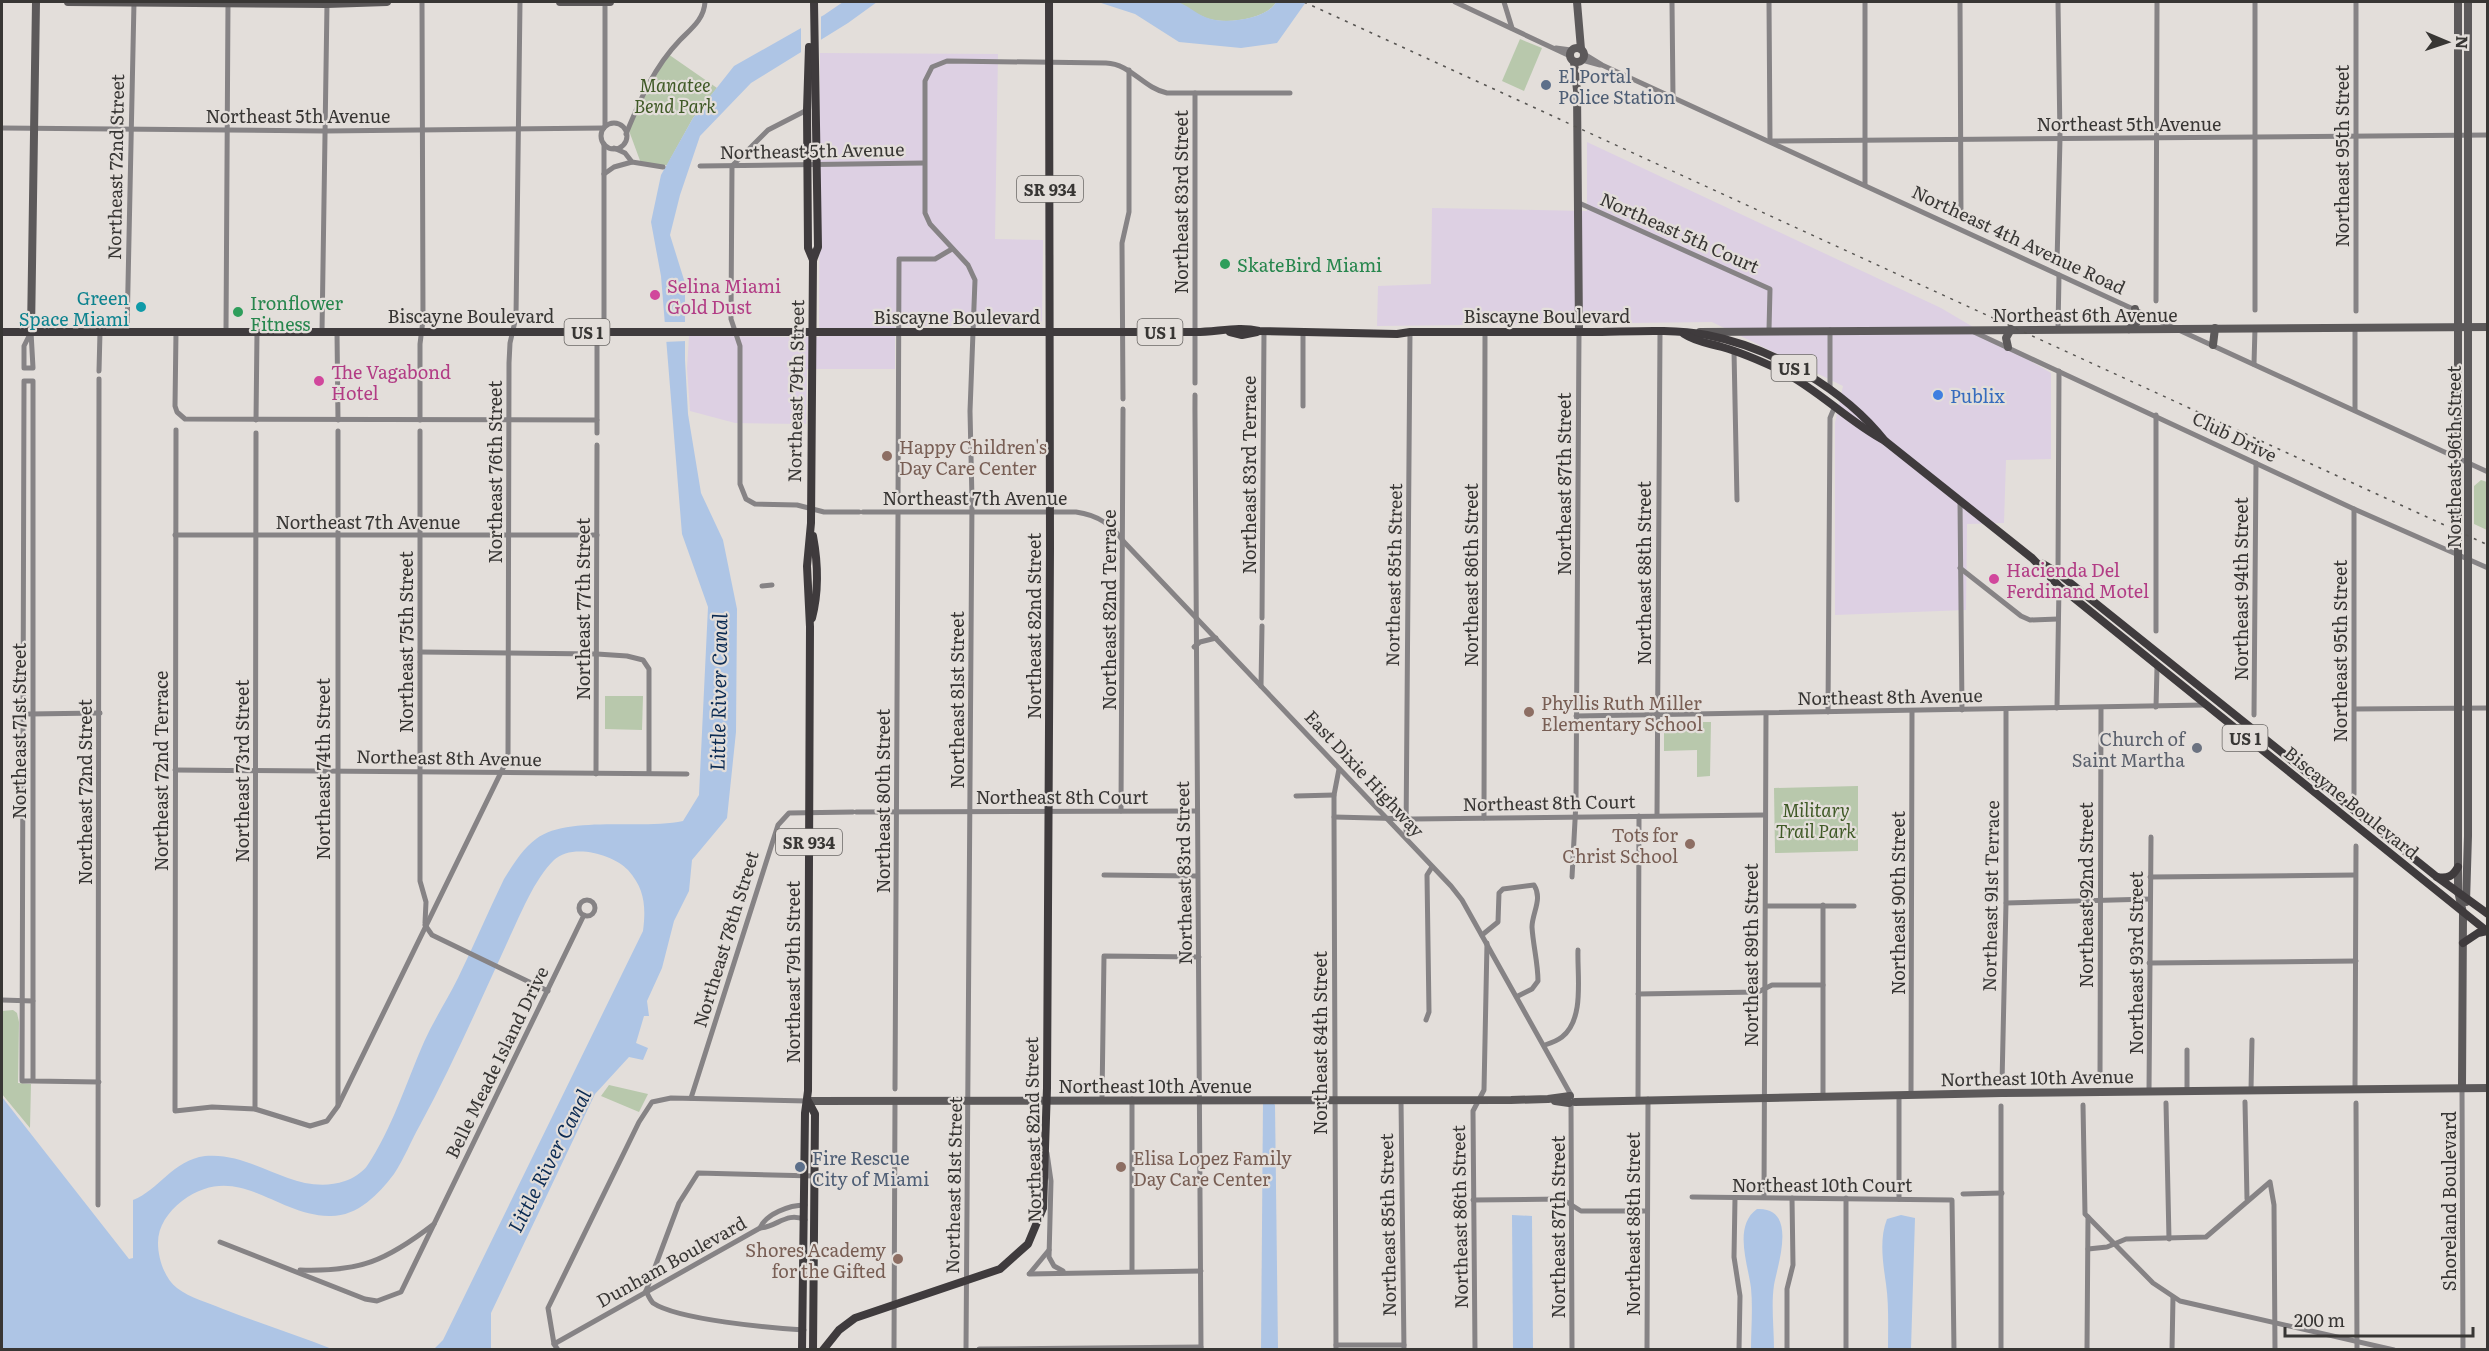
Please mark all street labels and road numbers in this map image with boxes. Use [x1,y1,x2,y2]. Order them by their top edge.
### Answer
street label: Northeast 95th Street [2328,64,2355,247]
street label: Northeast 72nd Street [100,73,130,260]
street label: Northeast 5th Avenue [206,102,390,129]
street label: Northeast 83rd Street [1167,109,1194,294]
street label: Northeast 5th Avenue [2037,110,2221,137]
street label: Northeast 5th Avenue [719,135,905,165]
road number: SR 934 [1017,176,1083,202]
street label: Northeast 4th Avenue Road [1908,178,2130,300]
street label: Northeast 5th Court [1596,185,1765,280]
street label: Northeast 79th Street [780,299,810,483]
street label: Northeast 6th Avenue [1992,301,2178,328]
street label: Biscayne Boulevard [388,302,554,329]
street label: Biscayne Boulevard [1464,302,1630,329]
street label: Biscayne Boulevard [874,303,1040,330]
road number: US 1 [564,319,610,345]
road number: US 1 [1138,319,1182,345]
road number: US 1 [1772,355,1816,381]
street label: Northeast 96th Street [2440,365,2467,549]
street label: Northeast 83rd Terrace [1235,376,1262,574]
street label: Northeast 76th Street [481,380,508,563]
street label: Northeast 87th Street [1550,392,1577,575]
street label: Club Drive [2188,404,2282,468]
street label: Northeast 88th Street [1630,480,1657,665]
street label: Northeast 85th Street [1378,482,1408,667]
street label: Northeast 86th Street [1457,482,1484,667]
street label: Northeast 7th Avenue [883,484,1067,511]
street label: Northeast 94th Street [2227,497,2254,681]
street label: Northeast 7th Avenue [276,508,460,535]
street label: Northeast 82nd Terrace [1095,509,1122,711]
street label: Northeast 77th Street [569,517,596,700]
street label: Northeast 82nd Street [1020,532,1047,719]
street label: Northeast 75th Street [392,550,419,733]
street label: Northeast 95th Street [2326,559,2353,742]
street label: Northeast 81st Street [943,611,970,789]
street label: Northeast 71st Street [5,642,32,819]
street label: Northeast 72nd Terrace [147,671,174,871]
street label: Northeast 74th Street [309,677,336,860]
street label: Northeast 73rd Street [228,679,255,862]
street label: Northeast 8th Avenue [1797,681,1983,711]
street label: Northeast 72nd Street [71,698,98,885]
street label: East Dixie Highway [1299,703,1432,843]
street label: Northeast 80th Street [869,708,896,893]
road number: US 1 [2222,725,2268,751]
street label: Biscayne Boulevard [2279,739,2425,865]
street label: Northeast 8th Avenue [356,742,542,772]
street label: Northeast 83rd Street [1168,780,1198,965]
street label: Northeast 8th Court [976,783,1149,810]
street label: Northeast 8th Court [1462,787,1636,817]
street label: Northeast 91st Terrace [1975,800,2005,992]
street label: Northeast 92nd Street [2072,801,2099,988]
street label: Northeast 90th Street [1884,810,1911,995]
road number: SR 934 [776,829,842,855]
street label: Northeast 78th Street [685,847,765,1031]
street label: Northeast 89th Street [1737,863,1764,1047]
street label: Northeast 93rd Street [2122,871,2149,1055]
street label: Northeast 79th Street [779,880,806,1063]
street label: Northeast 84th Street [1306,950,1333,1135]
street label: Belle Meade Island Drive [438,961,554,1163]
street label: Northeast 82nd Street [1017,1036,1047,1223]
street label: Northeast 10th Avenue [1940,1062,2134,1092]
street label: Northeast 10th Avenue [1058,1072,1252,1099]
street label: Northeast 81st Street [938,1095,968,1274]
street label: Shoreland Boulevard [2435,1111,2462,1291]
street label: Northeast 86th Street [1444,1124,1474,1309]
street label: Northeast 88th Street [1619,1131,1646,1316]
street label: Northeast 85th Street [1372,1132,1402,1317]
street label: Northeast 87th Street [1544,1135,1571,1318]
street label: Northeast 10th Court [1732,1171,1913,1198]
street label: Dunham Boulevard [591,1209,751,1313]

